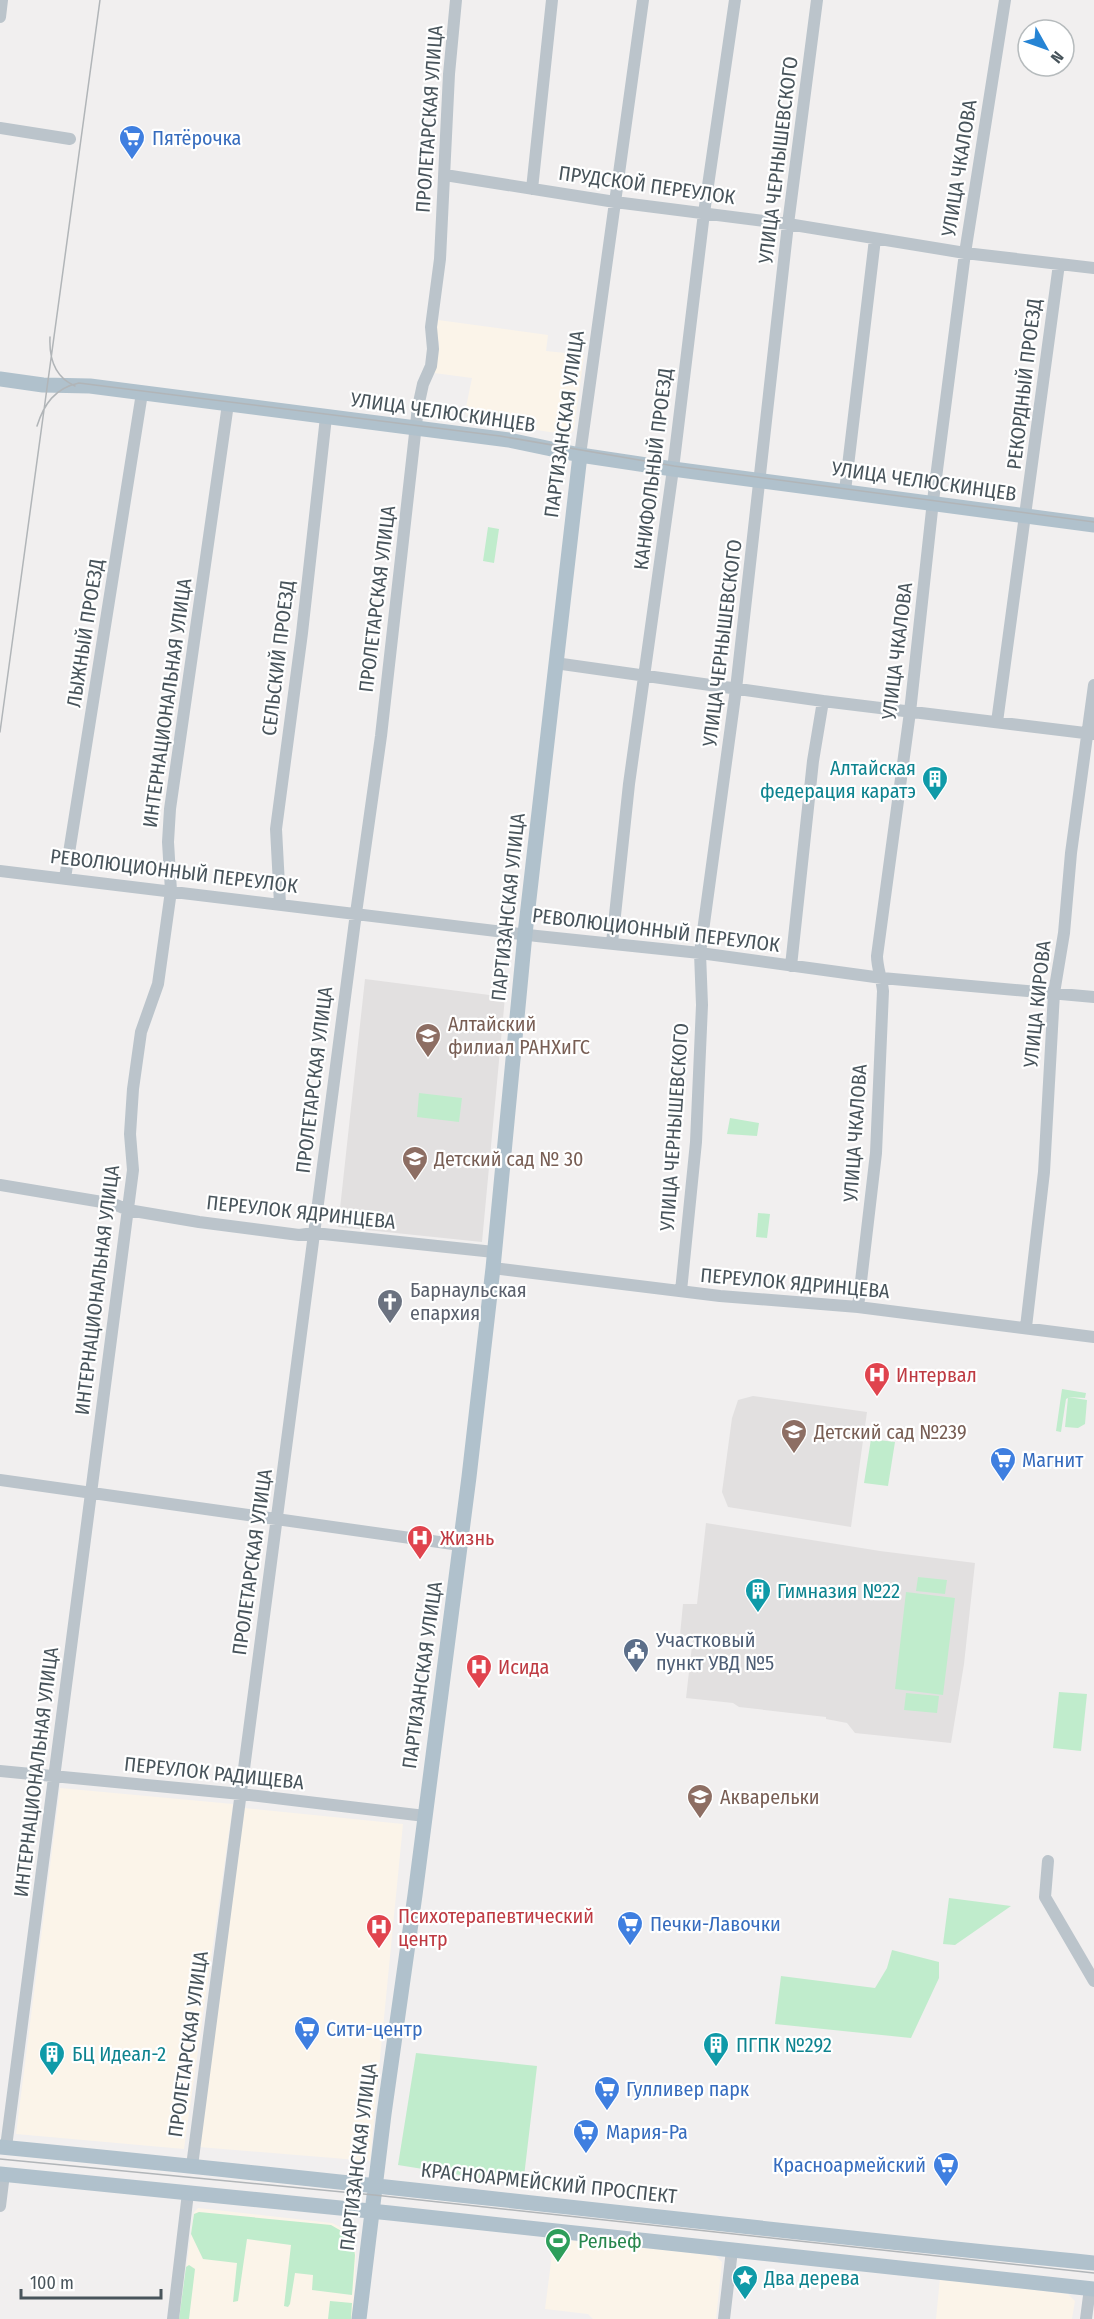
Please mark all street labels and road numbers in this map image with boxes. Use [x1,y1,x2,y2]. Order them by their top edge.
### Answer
street label: ПРОЛЕТАРСКАЯ УЛИЦА [410,24,448,214]
street label: УЛИЦА ЧЕРНЫШЕВСКОГО [753,55,803,266]
street label: УЛИЦА ЧКАЛОВА [936,97,982,239]
street label: ПРУДСКОЙ ПЕРЕУЛОК [557,161,737,209]
street label: РЕКОРДНЫЙ ПРОЕЗД [1002,297,1046,471]
street label: ПАРТИЗАНСКАЯ УЛИЦА [539,328,589,519]
street label: КАНИФОЛЬНЫЙ ПРОЕЗД [629,367,677,571]
street label: УЛИЦА ЧЕЛЮСКИНЦЕВ [348,387,537,437]
street label: УЛИЦА ЧЕЛЮСКИНЦЕВ [829,456,1018,506]
street label: ПРОЛЕТАРСКАЯ УЛИЦА [354,504,400,694]
street label: УЛИЦА ЧЕРНЫШЕВСКОГО [697,538,747,749]
street label: ЛЫЖНЫЙ ПРОЕЗД [61,557,109,709]
street label: ИНТЕРНАЦИОНАЛЬНАЯ УЛИЦА [138,576,196,829]
street label: СЕЛЬСКИЙ ПРОЕЗД [257,579,299,737]
street label: УЛИЦА ЧКАЛОВА [877,580,917,722]
street label: ПАРТИЗАНСКАЯ УЛИЦА [486,811,530,1002]
street label: РЕВОЛЮЦИОННЫЙ ПЕРЕУЛОК [49,844,299,898]
street label: РЕВОЛЮЦИОННЫЙ ПЕРЕУЛОК [531,903,781,957]
street label: УЛИЦА КИРОВА [1018,939,1056,1070]
street label: ПРОЛЕТАРСКАЯ УЛИЦА [291,985,337,1175]
street label: УЛИЦА ЧЕРНЫШЕВСКОГО [655,1022,693,1233]
street label: УЛИЦА ЧКАЛОВА [838,1063,872,1204]
street label: ИНТЕРНАЦИОНАЛЬНАЯ УЛИЦА [70,1163,124,1416]
street label: ПЕРЕУЛОК ЯДРИНЦЕВА [205,1190,397,1234]
street label: ПЕРЕУЛОК ЯДРИНЦЕВА [699,1263,891,1303]
street label: ПРОЛЕТАРСКАЯ УЛИЦА [227,1467,277,1657]
street label: ПАРТИЗАНСКАЯ УЛИЦА [397,1579,447,1770]
street label: ИНТЕРНАЦИОНАЛЬНАЯ УЛИЦА [9,1645,63,1898]
street label: ПЕРЕУЛОК РАДИЩЕВА [123,1752,306,1794]
street label: ПРОЛЕТАРСКАЯ УЛИЦА [163,1949,213,2139]
street label: ПАРТИЗАНСКАЯ УЛИЦА [335,2061,381,2252]
street label: КРАСНОАРМЕЙСКИЙ ПРОСПЕКТ [420,2158,679,2208]

